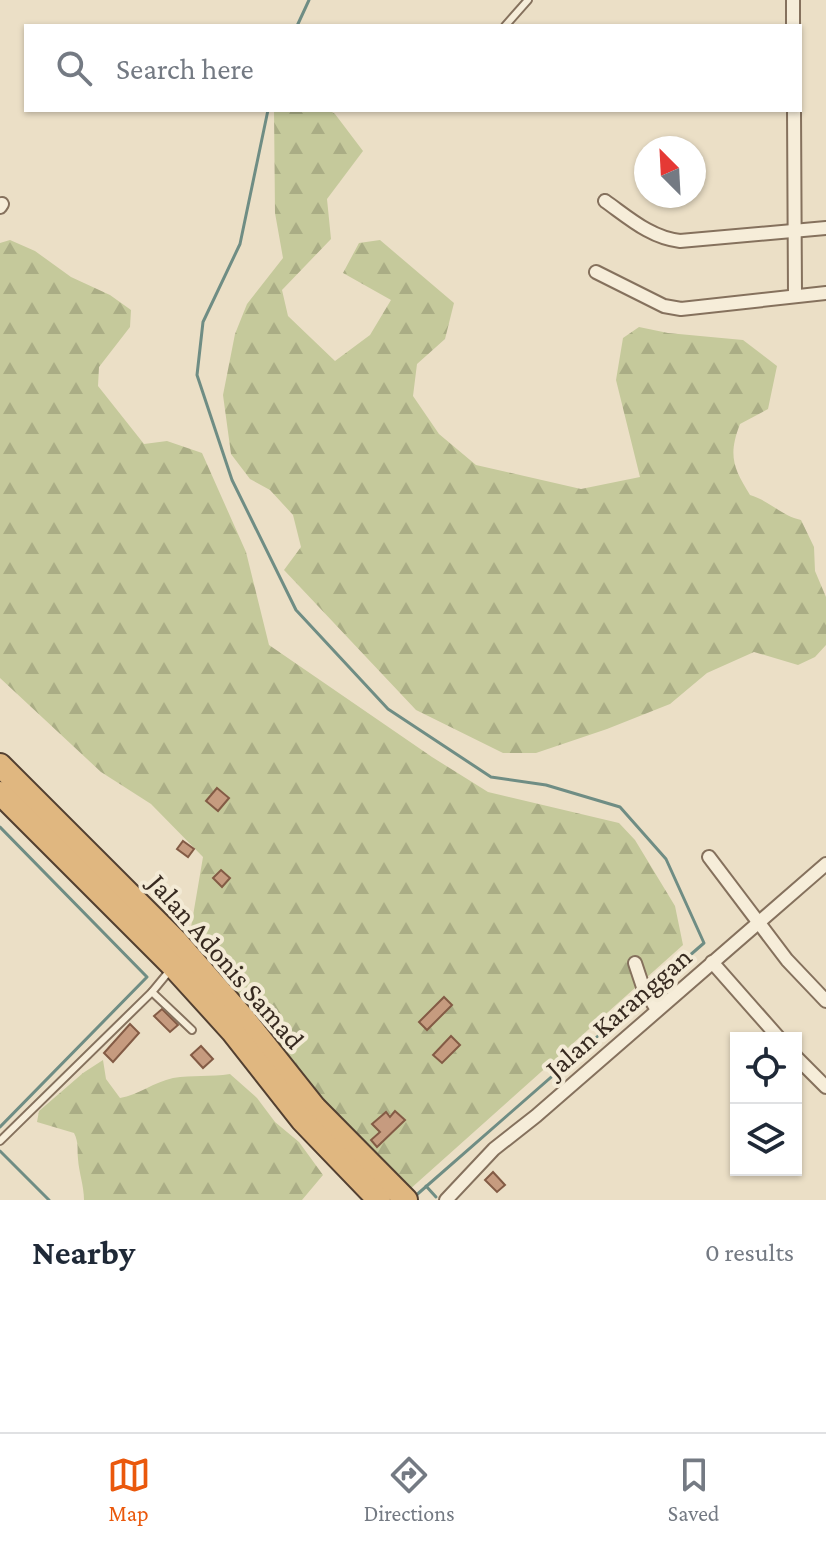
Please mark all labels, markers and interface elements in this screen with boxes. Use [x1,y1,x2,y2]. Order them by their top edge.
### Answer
search box [24,24,802,112]
icon: search [52,46,96,90]
text: Search here [116,52,254,85]
north arrow [634,136,706,208]
street label: Jalan Adonis Samad [140,865,311,1055]
street label: Jalan Karanggan [537,941,698,1086]
map controls [730,1032,802,1176]
button: locate [730,1032,802,1104]
button: layers [730,1104,802,1176]
text: Nearby [32,1234,135,1271]
text: 0 results [705,1238,794,1267]
tab: Map [107,1453,151,1526]
tab: Directions [364,1453,455,1526]
tab: Saved [668,1453,719,1526]

